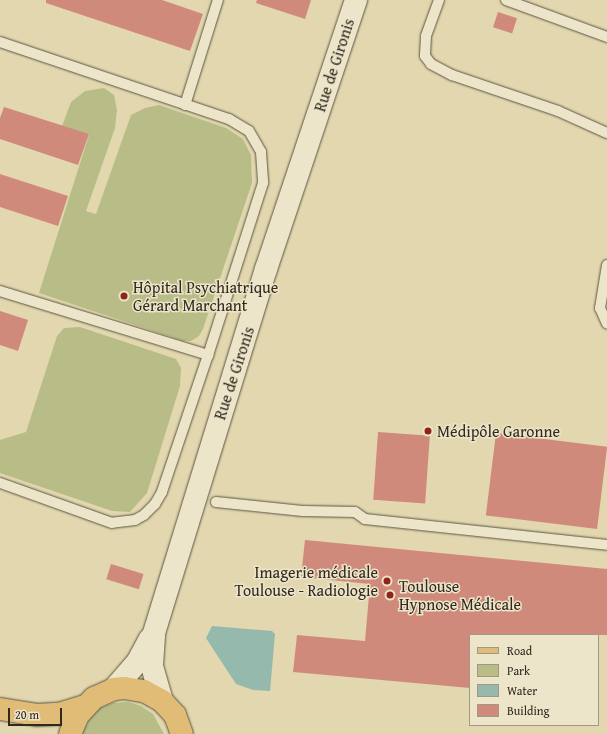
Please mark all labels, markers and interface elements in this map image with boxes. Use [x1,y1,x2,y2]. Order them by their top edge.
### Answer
street label: Rue de Gironis [310,16,358,114]
place label: Hôpital Psychiatrique Gérard Marchant [133,277,278,315]
marker: Hôpital Psychiatrique Gérard Marchant [118,290,130,302]
street label: Rue de Gironis [210,324,258,422]
place label: Médipôle Garonne [437,421,560,441]
marker: Médipôle Garonne [422,425,434,437]
place label: Imagerie médicale Toulouse - Radiologie [235,562,378,600]
marker: Imagerie médicale Toulouse - Radiologie [381,575,393,587]
place label: Toulouse Hypnose Médicale [399,576,521,614]
marker: Toulouse Hypnose Médicale [384,589,396,601]
legend [469,634,599,726]
text: Road [507,642,532,659]
text: Park [507,662,530,679]
text: Water [507,682,537,699]
scale bar [10,700,64,726]
text: Building [507,702,550,719]
text: 20 m [15,706,39,723]

